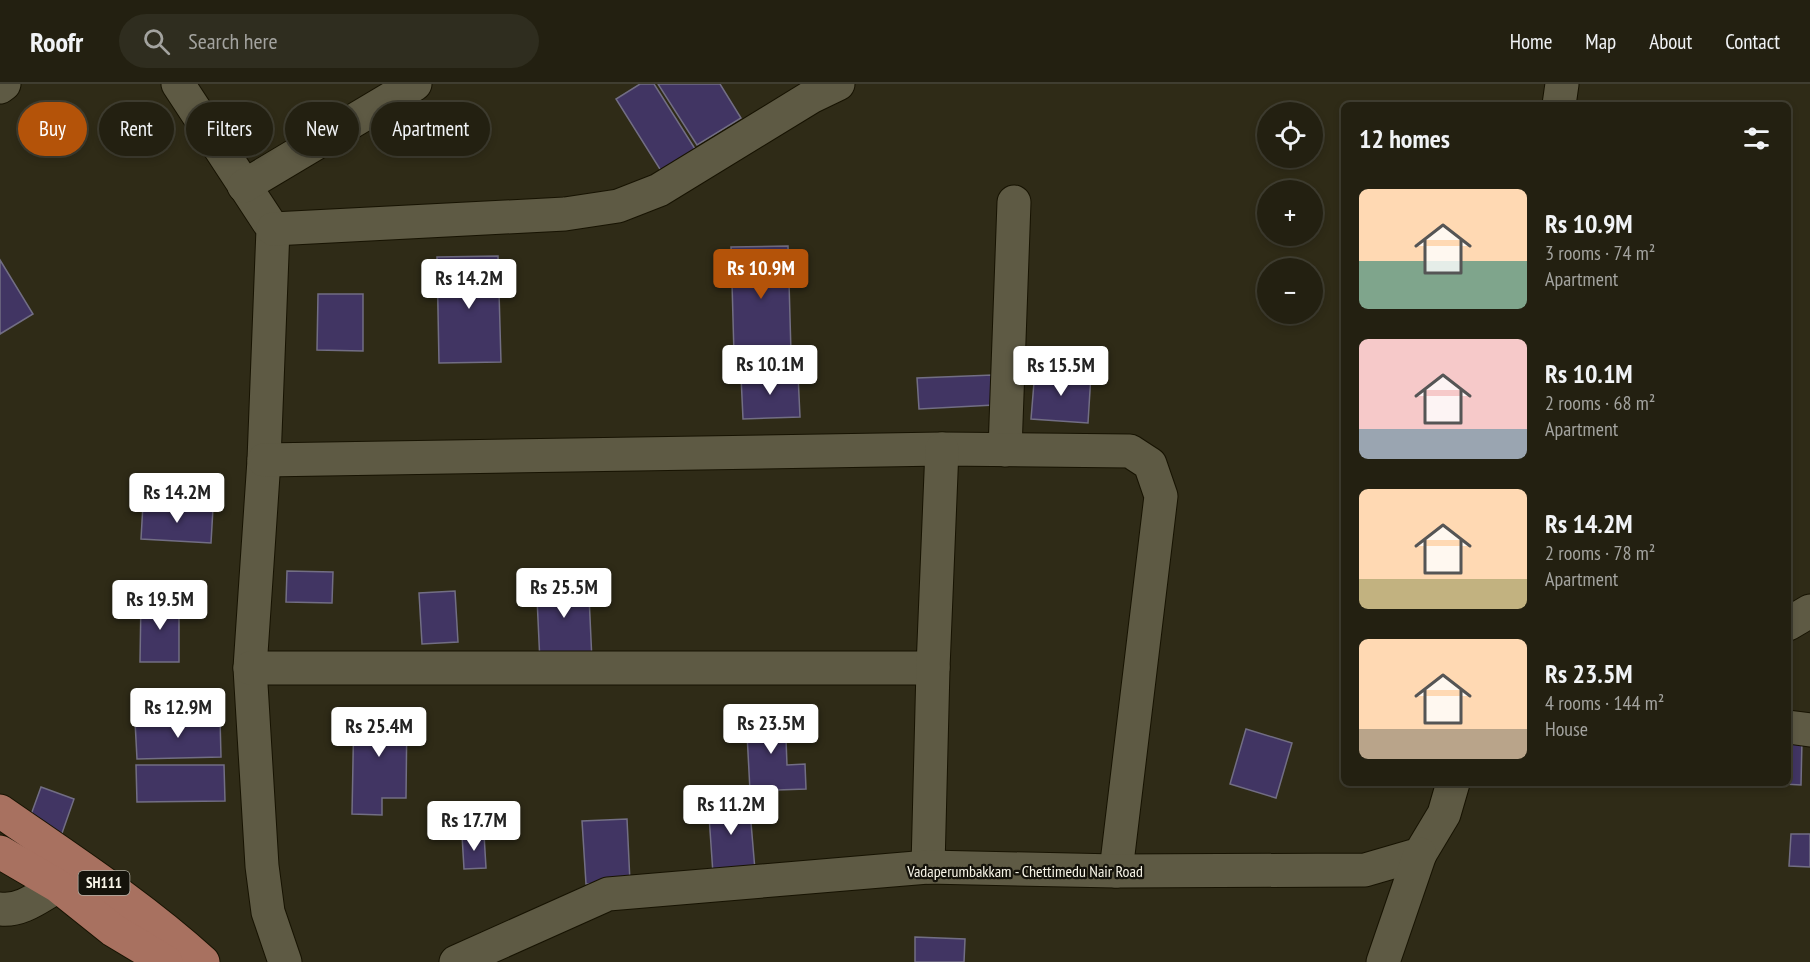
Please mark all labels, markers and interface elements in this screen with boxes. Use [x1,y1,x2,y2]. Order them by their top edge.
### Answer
search box [119,14,539,68]
text: Roofr [30,23,83,60]
icon: search [140,25,173,58]
text: Search here [188,27,278,55]
text: Home [1510,28,1552,55]
text: Map [1585,28,1616,55]
text: About [1649,28,1692,55]
text: Contact [1725,28,1780,55]
chip: Buy [18,102,87,156]
chip: Rent [99,102,174,156]
chip: Filters [186,102,273,156]
chip: New [285,102,359,156]
chip: Apartment [371,102,490,156]
map controls [1257,102,1323,324]
button: locate [1257,102,1323,168]
text: 12 homes [1359,122,1450,155]
icon: filters [1740,122,1773,155]
button: + [1257,180,1323,246]
text: Rs 10.9M [1545,207,1633,240]
icon: home [1407,213,1479,285]
text: 3 rooms · 74 m² [1545,240,1655,266]
pin: Rs 10.9M [699,249,823,300]
text: Rs 10.9M [727,255,795,281]
button: − [1257,258,1323,324]
pin: Rs 14.2M [407,259,531,310]
text: Rs 14.2M [435,265,503,291]
text: Apartment [1545,266,1618,292]
pin: Rs 10.1M [708,345,832,396]
pin: Rs 15.5M [999,346,1123,397]
text: Rs 10.1M [736,351,804,377]
text: Rs 15.5M [1027,352,1095,378]
text: Rs 10.1M [1545,357,1633,390]
icon: home [1407,363,1479,435]
text: 2 rooms · 68 m² [1545,390,1655,416]
text: Apartment [1545,416,1618,442]
pin: Rs 14.2M [115,473,239,524]
text: Rs 14.2M [143,479,211,505]
text: Rs 14.2M [1545,507,1633,540]
icon: home [1407,513,1479,585]
text: 2 rooms · 78 m² [1545,540,1655,566]
text: Apartment [1545,566,1618,592]
pin: Rs 25.5M [502,568,626,619]
text: Rs 25.5M [530,574,598,600]
pin: Rs 19.5M [98,580,222,631]
text: Rs 19.5M [126,586,194,612]
text: Rs 23.5M [1545,657,1633,690]
icon: home [1407,663,1479,735]
pin: Rs 12.9M [116,688,240,739]
text: 4 rooms · 144 m² [1545,690,1664,716]
text: Rs 12.9M [144,694,212,720]
pin: Rs 23.5M [709,704,833,755]
pin: Rs 25.4M [317,707,441,758]
text: Rs 23.5M [737,710,805,736]
text: Rs 25.4M [345,713,413,739]
text: House [1545,716,1588,742]
pin: Rs 11.2M [669,785,793,836]
text: Rs 11.2M [697,791,765,817]
pin: Rs 17.7M [412,801,536,852]
text: Rs 17.7M [441,807,507,833]
street label: Vadaperumbakkam - Chettimedu Nair Road [906,861,1143,881]
road number: SH111 [78,871,130,895]

